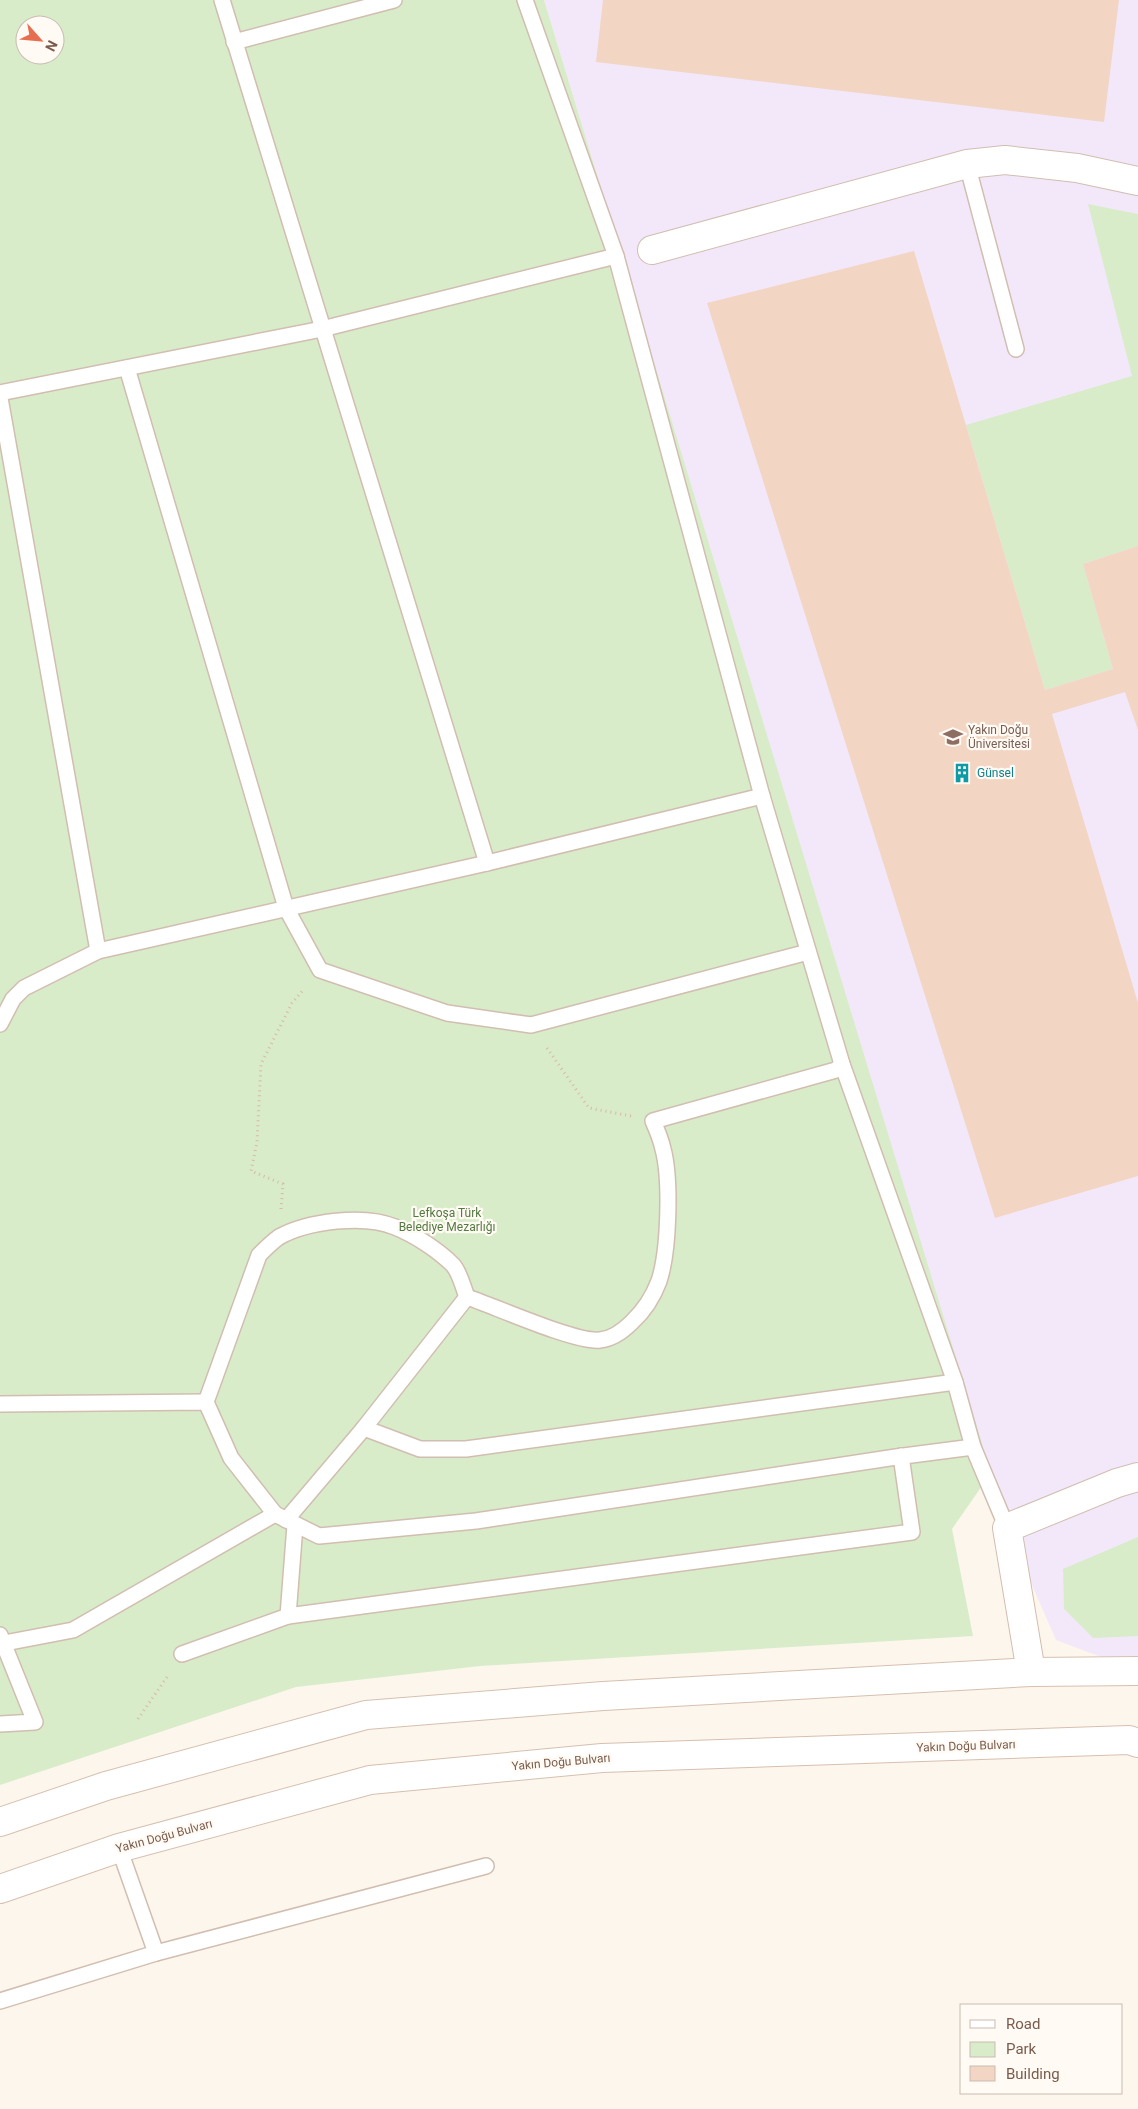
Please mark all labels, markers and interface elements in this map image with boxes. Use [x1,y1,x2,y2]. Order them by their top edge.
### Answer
north arrow [15,15,65,65]
text: N [42,38,61,54]
place label: Yakın Doğu Üniversitesi [968,723,1030,751]
school or university icon: Yakın Doğu Üniversitesi [942,726,964,748]
building icon: Günsel [951,762,973,784]
place label: Günsel [977,766,1014,780]
park label: Lefkoşa Türk Belediye Mezarlığı [399,1206,495,1234]
street label: Yakın Doğu Bulvarı [916,1737,1016,1755]
street label: Yakın Doğu Bulvarı [511,1751,611,1773]
street label: Yakın Doğu Bulvarı [114,1816,214,1856]
legend [960,2004,1123,2094]
text: Road [1006,2015,1040,2033]
text: Park [1006,2040,1037,2058]
text: Building [1006,2065,1060,2083]

